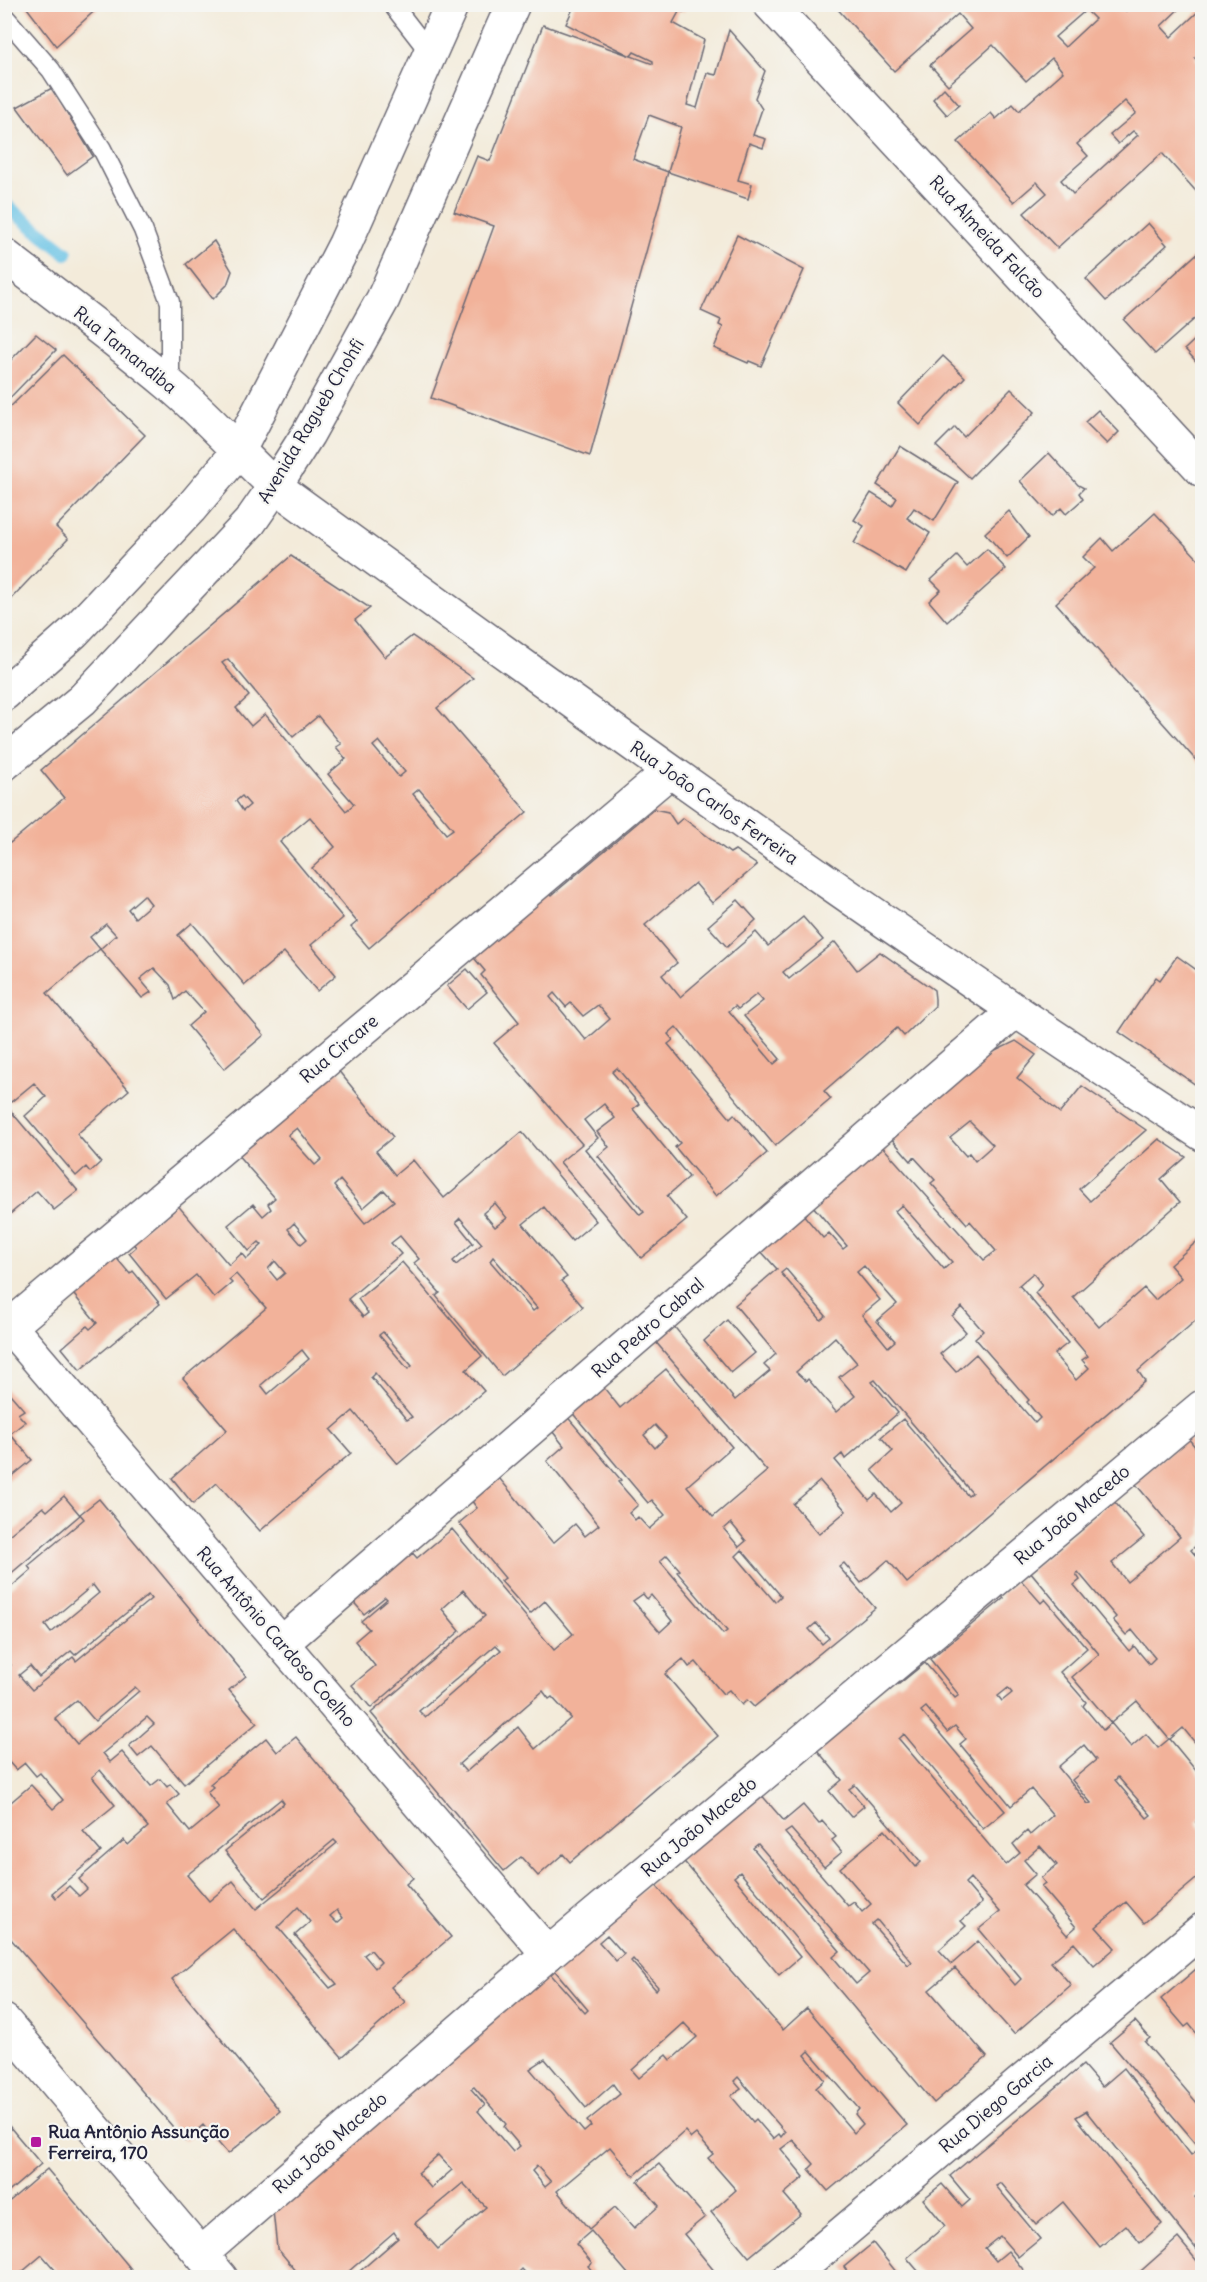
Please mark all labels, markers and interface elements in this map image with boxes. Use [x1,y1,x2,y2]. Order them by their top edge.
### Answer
street label: Rua Almeida Falcão [925,170,1050,303]
street label: Rua Tamandiba [69,301,182,398]
street label: Avenida Ragueb Chohfi [252,334,369,507]
street label: Rua João Carlos Ferreira [626,736,803,869]
street label: Rua Circare [295,1009,383,1088]
street label: Rua Pedro Cabral [587,1272,709,1383]
street label: Rua João Macedo [1009,1460,1134,1570]
street label: Rua Antônio Cardoso Coelho [192,1542,361,1732]
street label: Rua João Macedo [636,1772,761,1882]
street label: Rua Diego Garcia [934,2049,1057,2158]
street label: Rua João Macedo [268,2087,392,2199]
place label: Rua Antônio Assunção Ferreira, 170 [48,2120,229,2164]
marker: Rua Antônio Assunção Ferreira, 170 [29,2135,43,2149]

